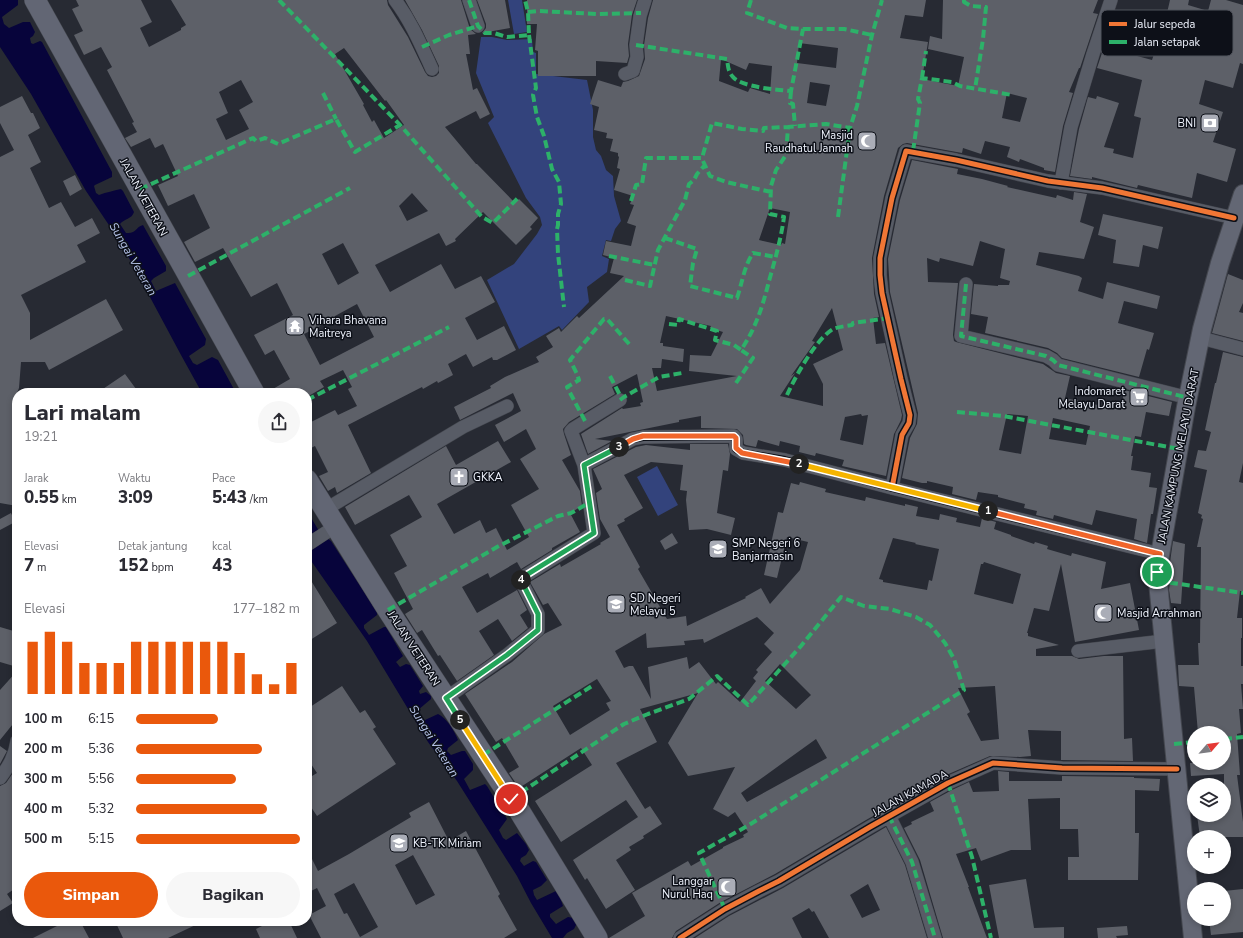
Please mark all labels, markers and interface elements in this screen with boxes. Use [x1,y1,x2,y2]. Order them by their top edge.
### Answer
legend [1101,10,1233,56]
text: Jalur sepeda [1133,17,1195,32]
text: Jalan setapak [1133,35,1201,50]
bank icon: BNI [1199,112,1221,134]
place label: BNI [1178,116,1196,131]
place label: Masjid Raudhatul Jannah [765,128,853,156]
mosque icon: Masjid Raudhatul Jannah [856,130,878,152]
street label: JALAN VETERAN [116,155,171,239]
water label: Sungai Veteran [106,219,161,299]
place label: Vihara Bhavana Maitreya [308,313,387,341]
temple icon: Vihara Bhavana Maitreya [284,315,306,337]
street label: JALAN KAMPUNG MELAYU DARAT [1154,367,1203,546]
place label: Indomaret Melayu Darat [1059,384,1125,412]
supermarket icon: Indomaret Melayu Darat [1128,386,1150,408]
text: Lari malam [24,398,141,428]
button: share [258,401,300,443]
text: 19:21 [24,428,58,446]
pin: 3 [609,437,629,457]
text: 3 [616,439,622,454]
pin: 2 [789,454,809,474]
text: 2 [796,456,802,471]
church icon: GKKA [448,466,470,488]
place label: GKKA [473,470,502,485]
text: Jarak [24,471,49,486]
text: Waktu [118,471,151,486]
text: Pace [212,471,235,486]
text: 0.55 [24,486,59,509]
text: 3:09 [118,486,153,509]
text: 5:43 [212,486,247,509]
text: km [59,492,77,507]
text: /km [247,492,268,507]
pin: 1 [978,501,998,521]
text: 1 [985,503,991,518]
place label: SMP Negeri 6 Banjarmasin [732,536,801,564]
school or university icon: SMP Negeri 6 Banjarmasin [707,538,729,560]
text: Elevasi [24,539,59,554]
text: Detak jantung [118,539,187,554]
text: kcal [212,539,232,554]
text: 7 [24,554,34,577]
text: 152 [118,554,149,577]
text: 43 [212,554,232,577]
pin [1140,555,1174,589]
text: m [34,560,46,575]
text: bpm [149,560,174,575]
icon: arrive [1146,561,1168,583]
pin: 4 [511,570,531,590]
text: 4 [518,572,524,587]
place label: SD Negeri Melayu 5 [630,591,681,619]
school or university icon: SD Negeri Melayu 5 [605,593,627,615]
text: Elevasi [24,600,65,618]
text: 177–182 m [232,600,300,618]
mosque icon: Masjid Arrahman [1092,602,1114,624]
place label: Masjid Arrahman [1117,606,1201,621]
street label: JALAN VETERAN [383,607,443,689]
water label: Sungai Veteran [405,702,463,780]
text: 100 m [24,710,62,728]
text: 6:15 [88,710,114,728]
pin: 5 [450,710,470,730]
text: 5 [457,712,463,727]
north arrow [1187,726,1231,770]
map controls [1187,726,1231,926]
text: 200 m [24,740,62,758]
text: 5:36 [88,740,114,758]
street label: JALAN KAMADA [869,766,951,821]
text: 300 m [24,770,62,788]
text: 5:56 [88,770,114,788]
button: layers [1187,778,1231,822]
pin [494,782,528,816]
icon: check [500,788,522,810]
text: 400 m [24,800,62,818]
text: 5:32 [88,800,114,818]
text: 500 m [24,830,62,848]
text: 5:15 [88,830,114,848]
button: + [1187,830,1231,874]
school or university icon: KB-TK Miriam [388,832,410,854]
place label: KB-TK Miriam [413,836,482,851]
button: Simpan [24,872,158,918]
button: Bagikan [166,872,300,918]
place label: Langgar Nurul Haq [662,874,713,902]
mosque icon: Langgar Nurul Haq [716,876,738,898]
button: − [1187,882,1231,926]

